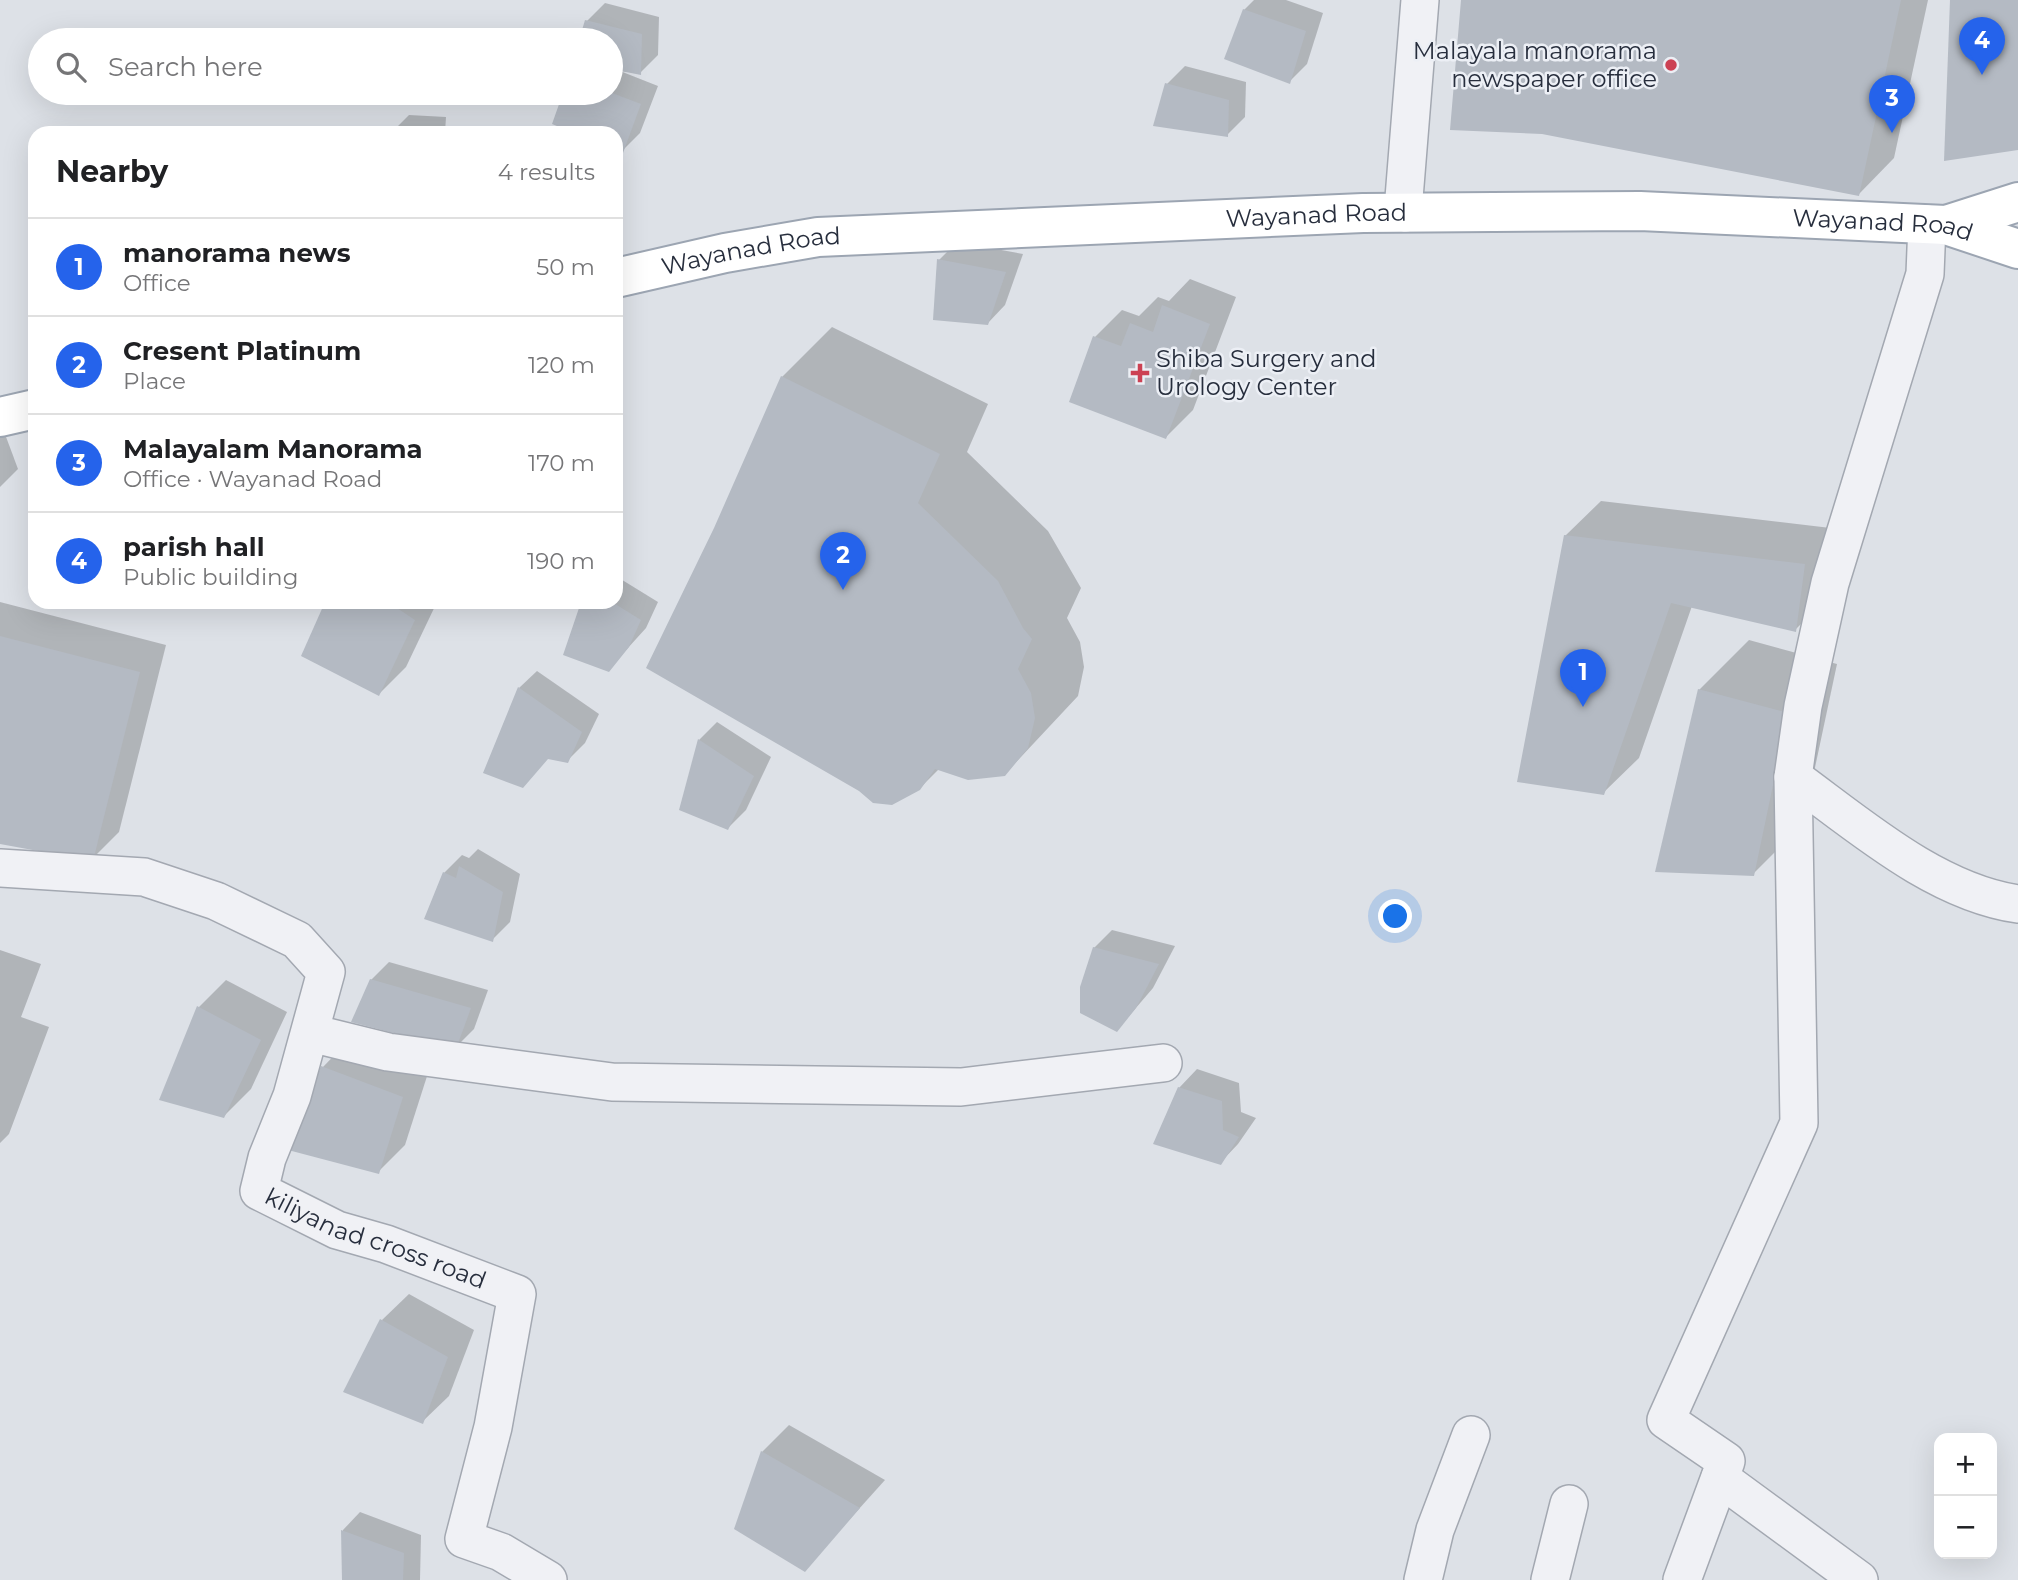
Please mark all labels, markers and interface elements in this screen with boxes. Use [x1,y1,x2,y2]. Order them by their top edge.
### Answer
pin: 4 [1959,17,2005,75]
search box [28,28,623,105]
place label: Malayala manorama newspaper office [1413,36,1657,93]
icon: search [52,48,90,86]
text: Search here [108,51,263,83]
marker: Malayala manorama newspaper office [1663,57,1679,73]
pin: 3 [1869,75,1915,133]
text: Nearby [56,153,168,190]
text: 4 results [498,158,595,186]
street label: Wayanad Road [1225,198,1407,233]
street label: Wayanad Road [1792,203,1977,247]
street label: Wayanad Road [659,221,841,281]
text: manorama news [123,237,351,269]
text: 1 [74,253,84,281]
text: 50 m [536,253,595,281]
text: Office [123,269,191,297]
text: Cresent Platinum [123,335,361,367]
place label: Shiba Surgery and Urology Center [1156,344,1377,401]
text: 2 [72,351,86,379]
text: 120 m [528,351,595,379]
marker: Shiba Surgery and Urology Center [1130,363,1150,383]
text: Place [123,367,186,395]
text: Malayalam Manorama [123,433,423,465]
text: 3 [72,449,86,477]
text: 170 m [528,449,595,477]
text: Office · Wayanad Road [123,465,382,493]
text: parish hall [123,531,264,563]
pin: 2 [820,532,866,590]
text: 4 [71,547,87,575]
text: 190 m [527,547,595,575]
text: Public building [123,563,298,591]
pin: 1 [1560,649,1606,707]
your location [1378,899,1412,933]
street label: kiliyanad cross road [260,1181,490,1295]
map controls [1934,1433,1997,1559]
button: + [1934,1433,1997,1496]
button: − [1934,1496,1997,1559]

